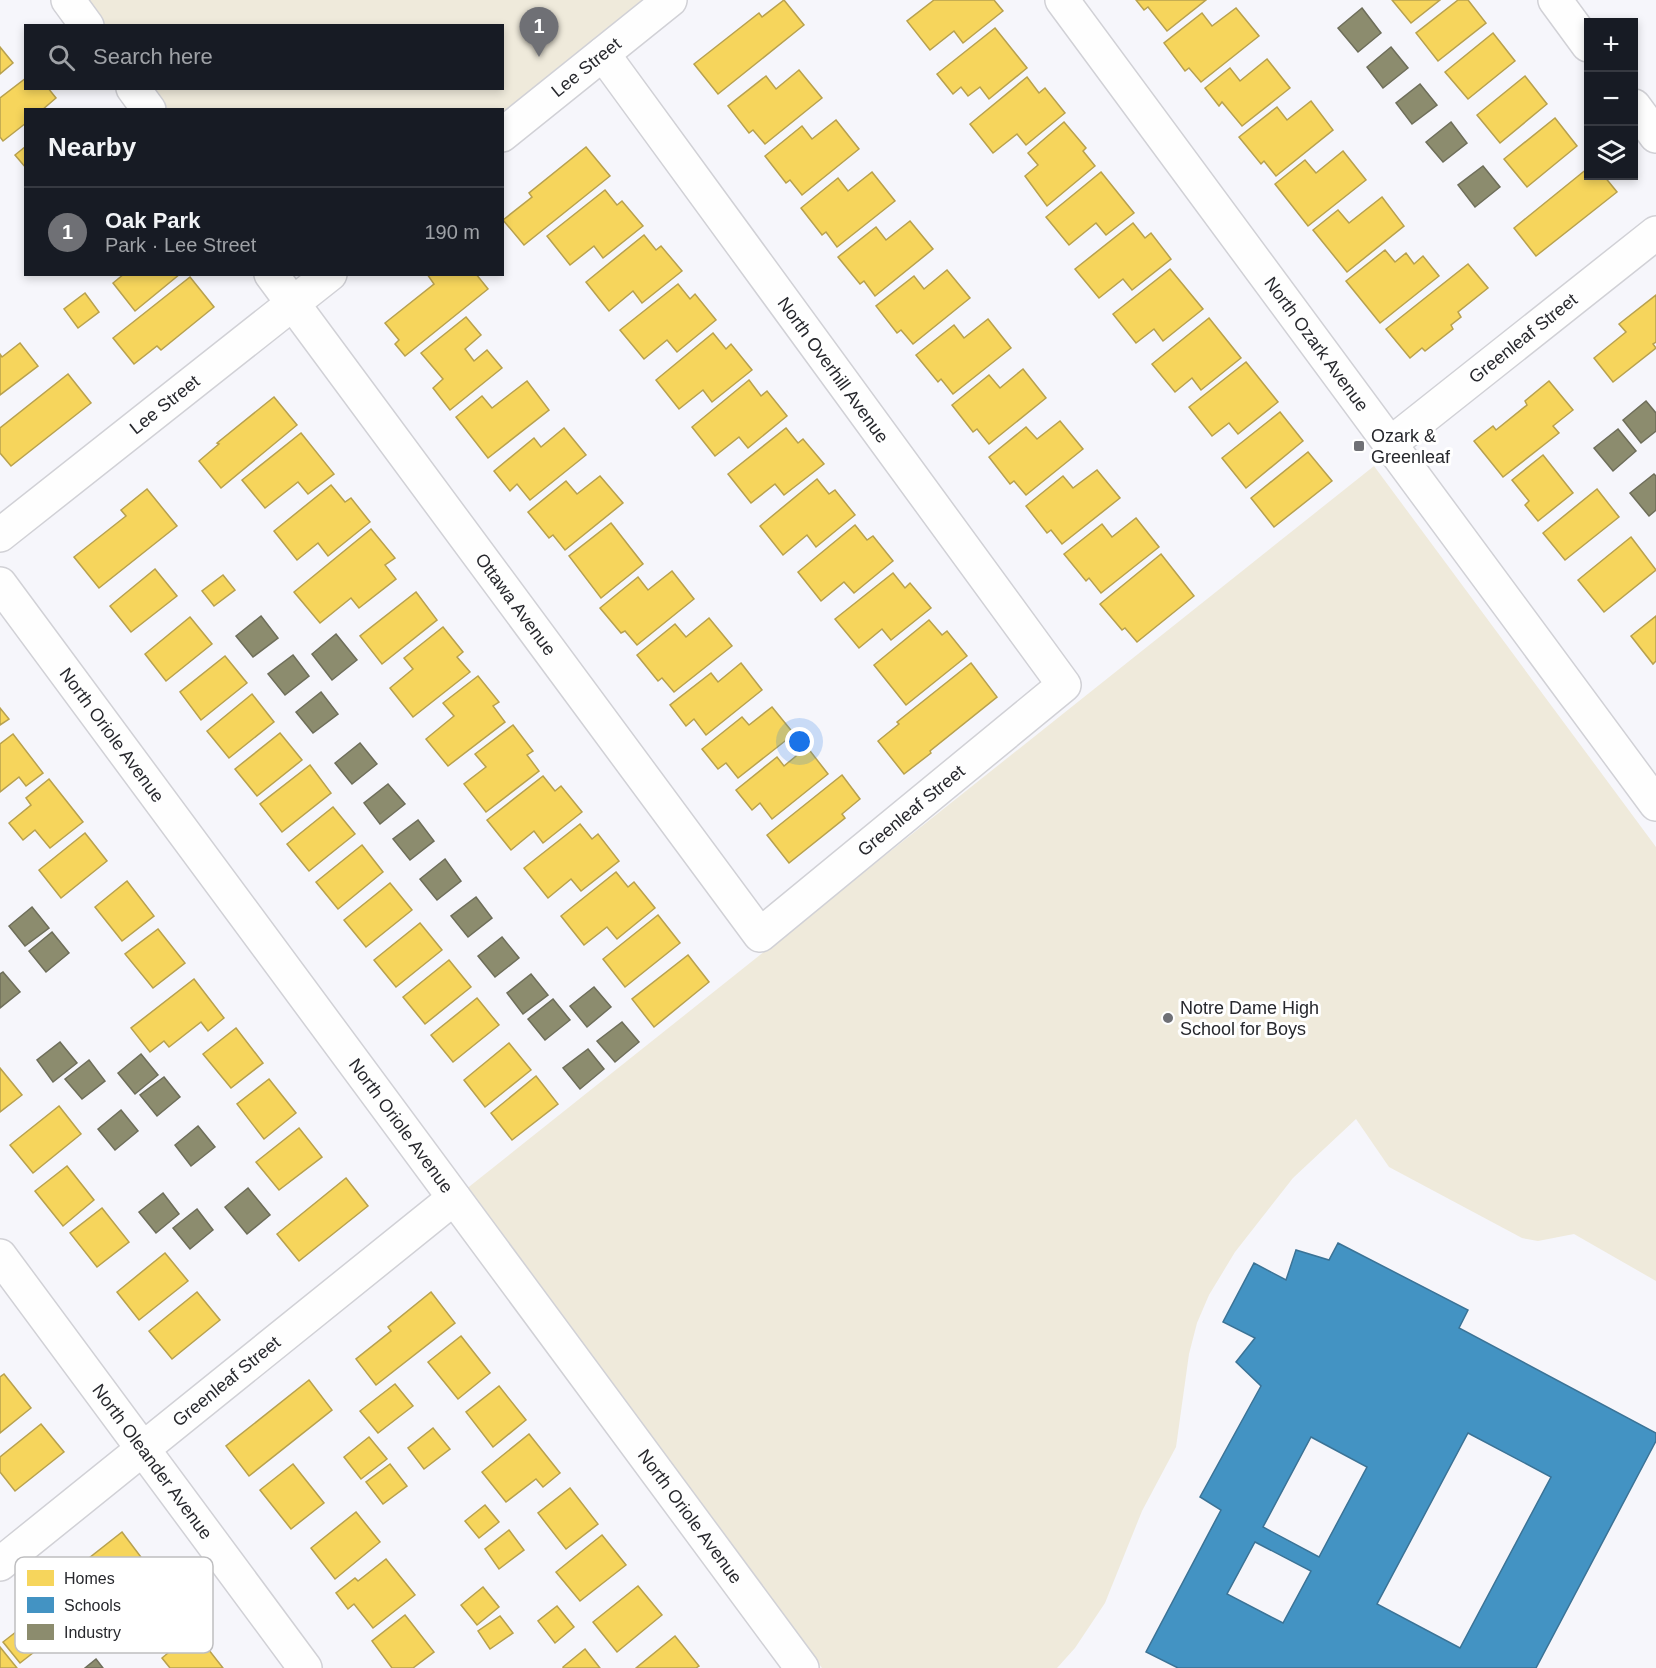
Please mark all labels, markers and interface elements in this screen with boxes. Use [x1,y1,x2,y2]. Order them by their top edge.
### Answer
pin: 1 [520,8,558,57]
map controls [1584,18,1638,180]
button: + [1584,18,1638,72]
search box [24,24,504,90]
street label: Lee Street [548,34,625,101]
icon: search [45,41,78,74]
text: Search here [93,44,213,69]
button: − [1584,72,1638,126]
button: layers [1584,126,1638,180]
text: Nearby [48,132,136,162]
text: Oak Park [105,208,200,233]
text: 1 [62,221,73,243]
text: 190 m [424,221,480,243]
text: Park · Lee Street [105,234,256,256]
street label: North Ozark Avenue [1260,273,1372,415]
street label: Greenleaf Street [1465,289,1581,387]
street label: North Overhill Avenue [774,293,892,447]
street label: Lee Street [126,371,204,438]
place label: Ozark & Greenleaf [1371,426,1451,467]
marker: Ozark & Greenleaf [1352,439,1366,453]
street label: Ottawa Avenue [471,549,560,659]
street label: North Oriole Avenue [56,664,168,806]
your location [785,727,814,756]
street label: Greenleaf Street [854,761,969,860]
place label: Notre Dame High School for Boys [1180,998,1319,1039]
marker: Notre Dame High School for Boys [1161,1011,1175,1025]
street label: North Oriole Avenue [345,1055,457,1197]
street label: Greenleaf Street [169,1332,284,1431]
street label: North Oleander Avenue [88,1380,216,1543]
street label: North Oriole Avenue [634,1446,746,1588]
legend [15,1557,213,1653]
text: Homes [64,1570,115,1587]
text: Schools [64,1597,121,1614]
text: Industry [64,1624,121,1641]

